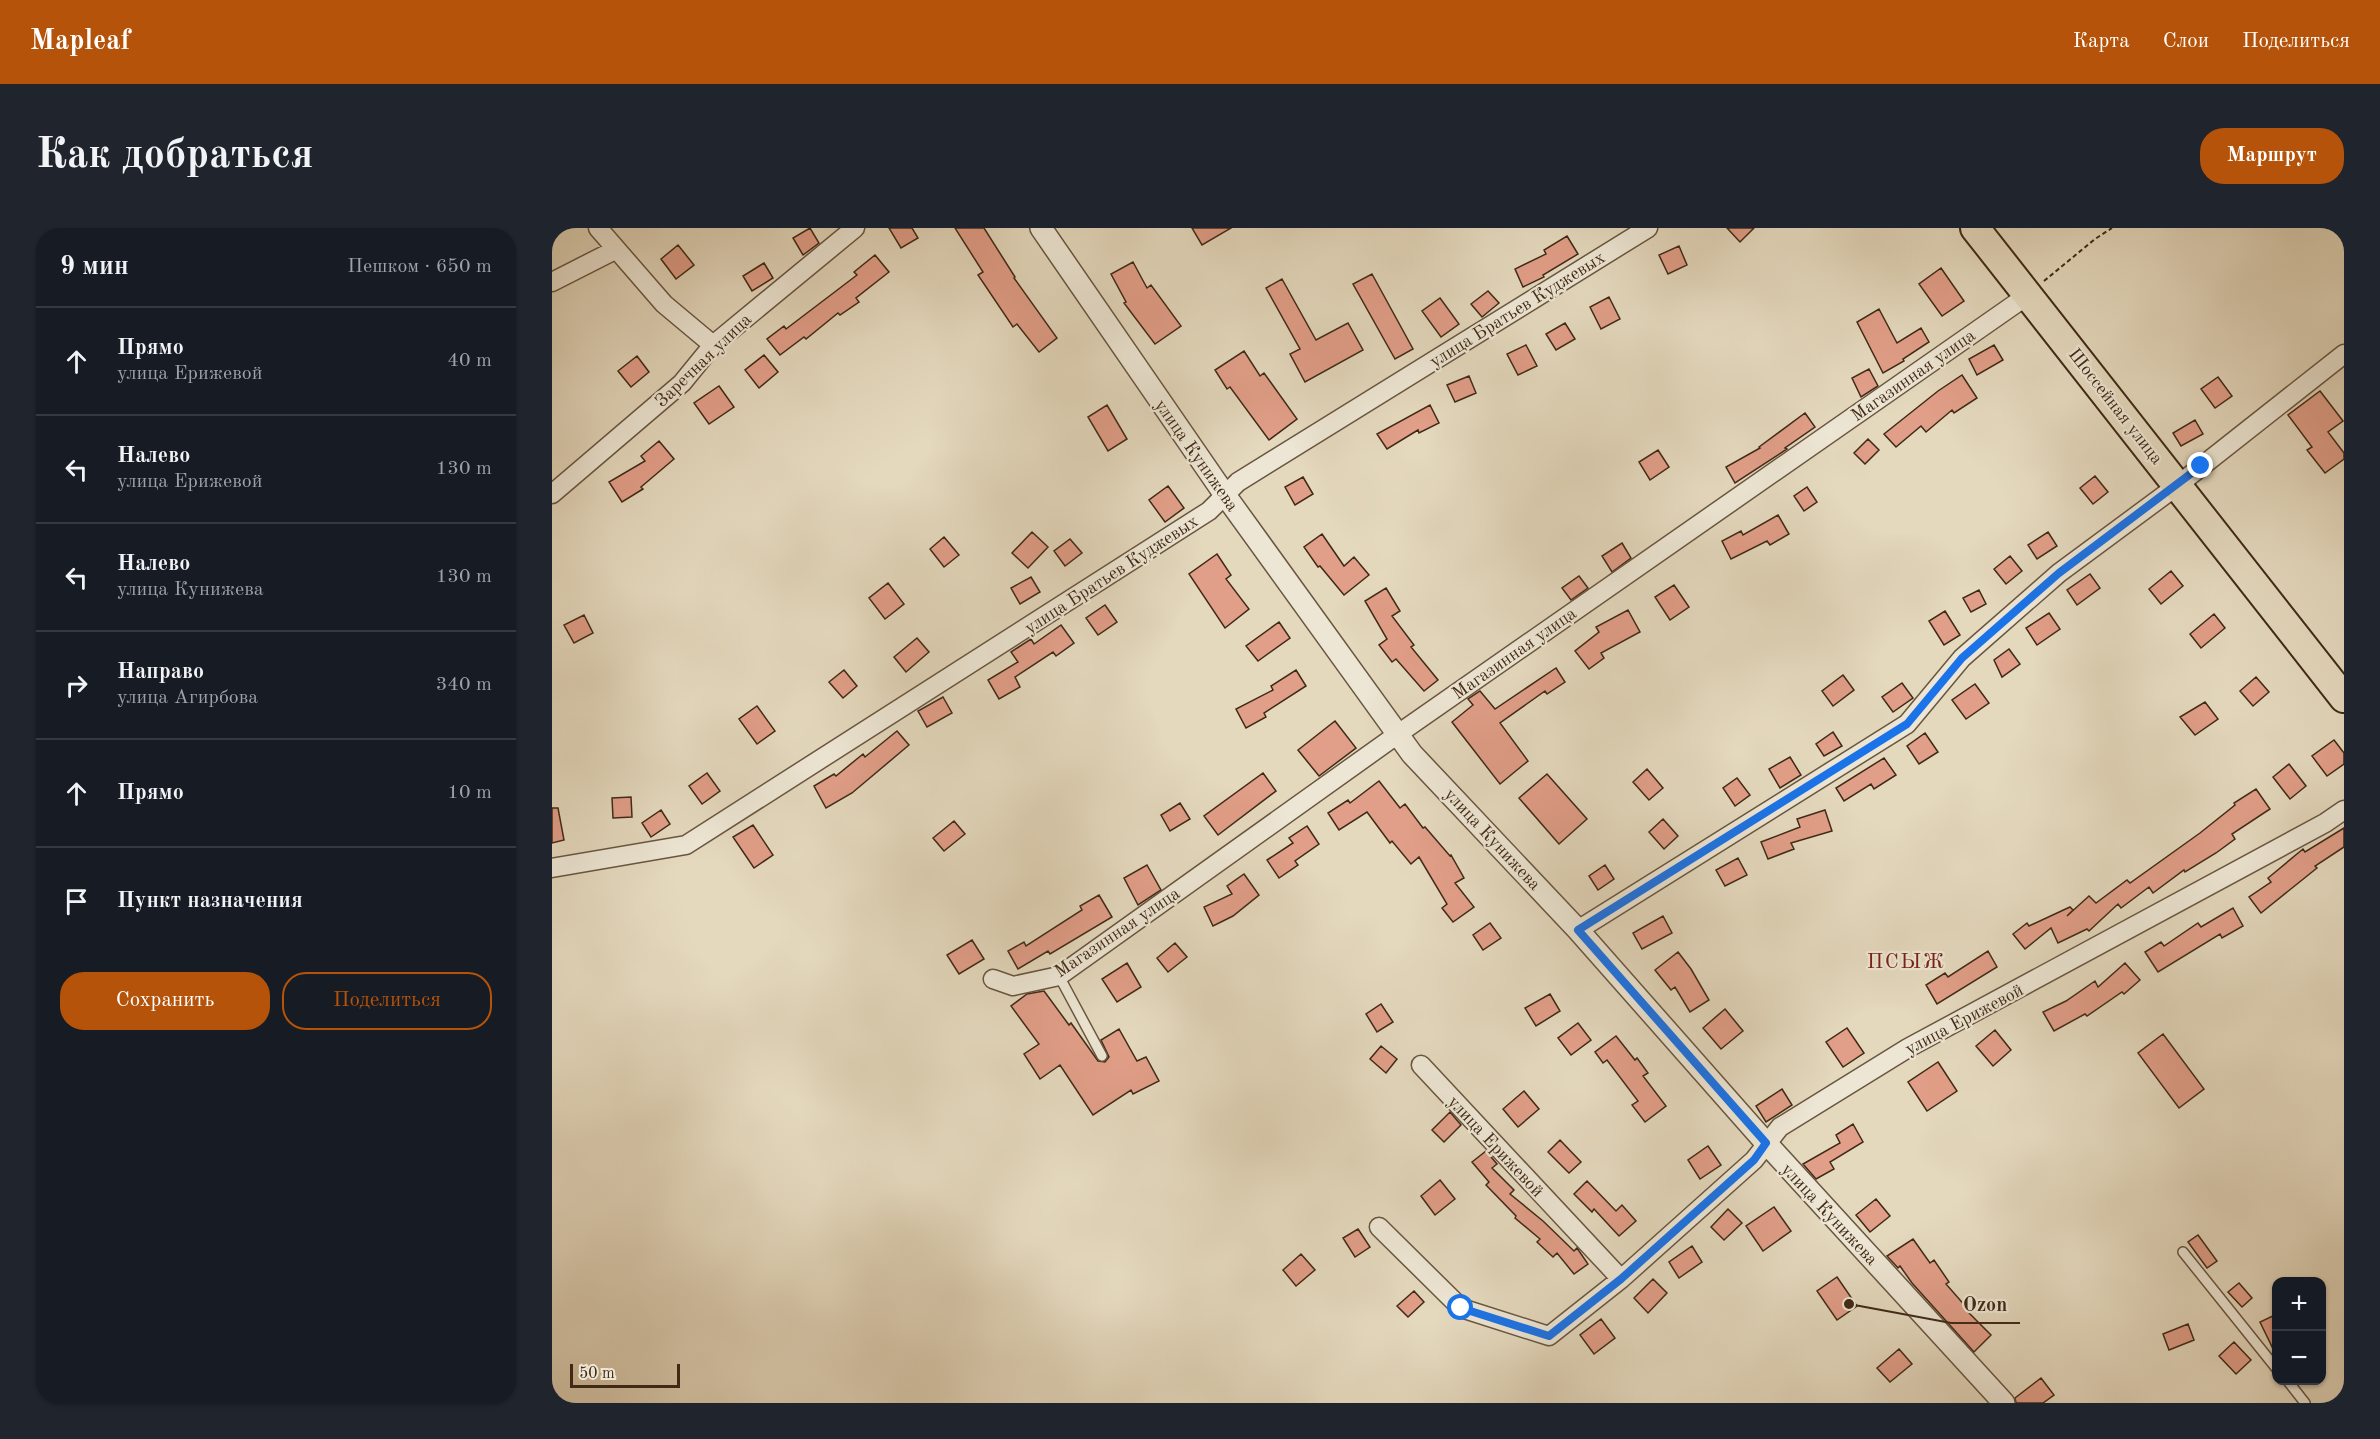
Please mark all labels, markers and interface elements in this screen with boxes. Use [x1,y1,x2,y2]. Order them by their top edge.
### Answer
text: Mapleaf [30,28,130,56]
text: Карта [2073,31,2130,52]
text: Слои [2163,31,2209,52]
text: Поделиться [2242,31,2350,52]
button: Маршрут [2200,128,2344,184]
text: Как добраться [36,135,313,177]
street label: улица Братьев Куджевых [1427,249,1608,371]
text: 9 мин [60,254,129,280]
text: Пешком · 650 m [347,257,492,277]
street label: Заречная улица [652,310,755,411]
street label: Магазинная улица [1848,326,1979,425]
text: Прямо [117,337,184,359]
icon: ahead [60,345,93,378]
street label: Шоссейная улица [2065,345,2166,468]
text: 40 m [447,351,492,371]
text: улица Ерижевой [117,364,263,384]
street label: улица Кунижева [1151,396,1241,515]
text: Налево [117,445,190,467]
route end [2187,452,2213,478]
icon: left [60,453,93,486]
text: 130 m [436,459,492,479]
text: улица Ерижевой [117,472,263,492]
street label: улица Братьев Куджевых [1022,512,1201,638]
text: Налево [117,553,190,575]
icon: left [60,561,93,594]
text: 130 m [436,567,492,587]
text: улица Кунижева [117,580,264,600]
street label: Магазинная улица [1449,604,1580,703]
text: Направо [117,661,204,683]
icon: right [60,669,93,702]
text: 340 m [436,675,492,695]
text: улица Агирбова [117,688,258,708]
icon: ahead [60,777,93,810]
text: Прямо [117,782,184,804]
text: 10 m [447,783,492,803]
street label: улица Кунижева [1441,785,1544,894]
street label: Магазинная улица [1052,884,1183,981]
icon: arrive [60,885,93,918]
text: Пункт назначения [117,890,303,912]
district label: ПСЫЖ [1867,952,1945,973]
button: Сохранить [60,972,270,1030]
button: Поделиться [282,972,492,1030]
street label: улица Ерижевой [1902,981,2027,1059]
street label: улица Ерижевой [1444,1093,1547,1201]
street label: улица Кунижева [1778,1160,1881,1269]
map controls [2272,1277,2326,1385]
button: + [2272,1277,2326,1331]
callout: Ozon [1951,1285,2020,1323]
route start [1447,1294,1473,1320]
text: Ozon [1963,1296,2007,1316]
button: − [2272,1331,2326,1385]
scale bar [570,1361,680,1388]
text: 50 m [579,1366,615,1382]

